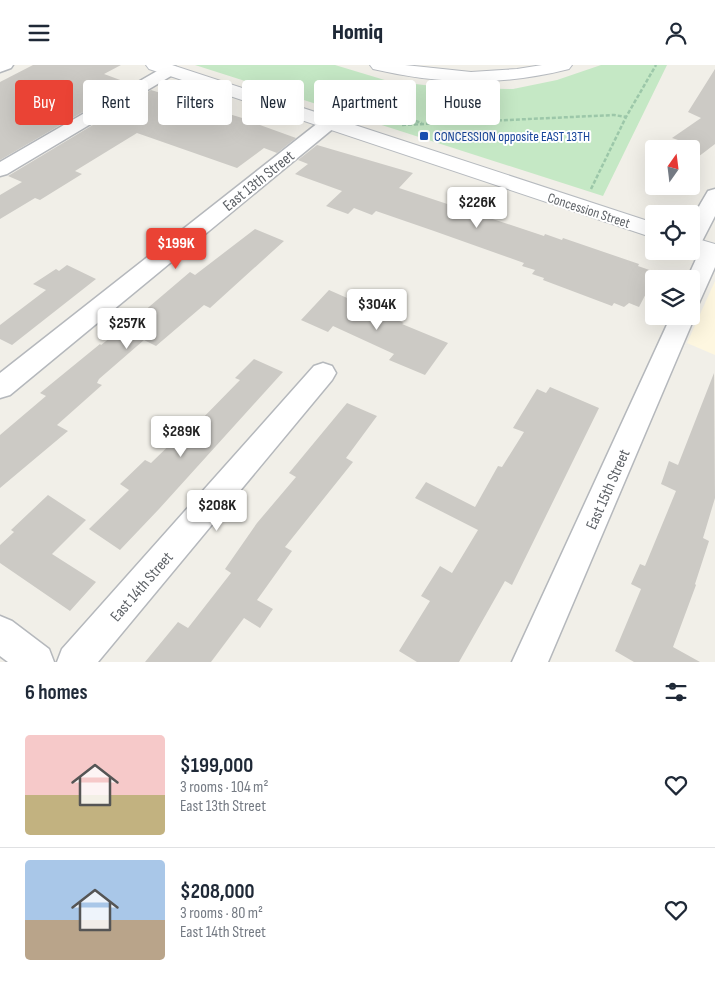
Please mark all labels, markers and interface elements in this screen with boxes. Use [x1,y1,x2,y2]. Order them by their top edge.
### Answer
icon: menu [25,19,53,47]
text: Homiq [332,19,383,46]
icon: person [662,19,690,47]
chip: Buy [15,80,73,125]
chip: Rent [83,80,148,125]
chip: Filters [158,80,232,125]
chip: New [242,80,304,125]
chip: Apartment [314,80,416,125]
chip: House [426,80,500,125]
place label: CONCESSION opposite EAST 13TH [434,128,590,145]
marker: CONCESSION opposite EAST 13TH [418,130,430,142]
north arrow [645,140,700,195]
map controls [645,140,700,325]
street label: East 13th Street [220,147,298,216]
pin: $226K [442,186,512,229]
street label: Concession Street [545,189,632,232]
text: $226K [458,193,496,212]
button: locate [645,205,700,260]
pin: $199K [141,227,211,270]
text: $199K [157,234,195,253]
button: layers [645,270,700,325]
pin: $304K [342,289,412,331]
text: $304K [358,295,396,314]
pin: $257K [92,307,162,350]
text: $257K [108,314,146,333]
pin: $289K [146,415,216,458]
text: $289K [162,422,200,441]
street label: East 15th Street [582,446,635,533]
pin: $208K [182,489,252,532]
text: $208K [198,496,236,515]
street label: East 14th Street [107,548,178,626]
icon: filters [662,678,690,706]
text: 6 homes [25,680,88,705]
text: $199,000 [180,753,253,778]
icon: home [65,755,125,815]
icon: heart [662,771,690,799]
text: 3 rooms · 104 m² [180,778,268,797]
text: East 13th Street [180,797,266,816]
text: $208,000 [180,879,255,904]
icon: home [65,880,125,940]
icon: heart [662,896,690,924]
text: 3 rooms · 80 m² [180,904,263,923]
text: East 14th Street [180,923,266,942]

